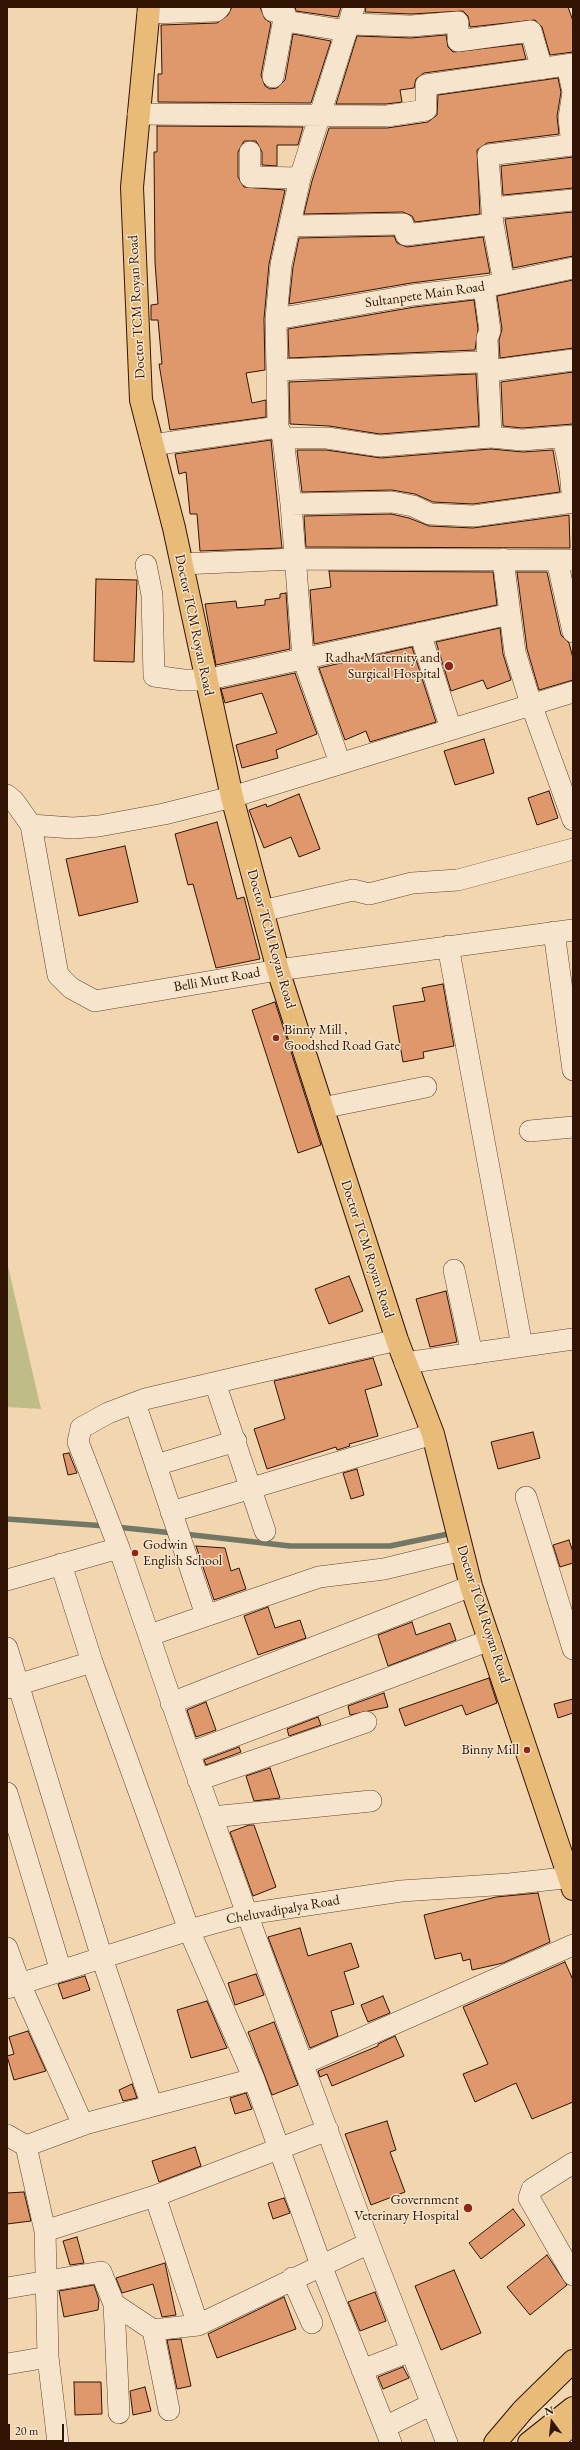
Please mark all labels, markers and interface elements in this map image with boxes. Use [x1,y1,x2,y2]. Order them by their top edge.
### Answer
street label: Doctor TCM Royan Road [125,235,149,379]
street label: Sultanpete Main Road [364,278,486,312]
street label: Doctor TCM Royan Road [171,553,217,697]
place label: Radha Maternity and Surgical Hospital [325,650,440,682]
marker: Radha Maternity and Surgical Hospital [443,660,455,672]
street label: Doctor TCM Royan Road [243,867,299,1011]
street label: Belli Mutt Road [172,964,262,996]
place label: Binny Mill , Goodshed Road Gate [284,1022,400,1054]
marker: Binny Mill , Goodshed Road Gate [271,1033,281,1043]
street label: Doctor TCM Royan Road [337,1178,397,1320]
place label: Godwin English School [143,1537,222,1570]
street label: Doctor TCM Royan Road [453,1543,513,1685]
marker: Godwin English School [130,1548,140,1558]
place label: Binny Mill [461,1742,519,1758]
marker: Binny Mill [522,1745,532,1755]
street label: Cheluvadipalya Road [225,1892,341,1928]
place label: Government Veterinary Hospital [354,2192,459,2224]
marker: Government Veterinary Hospital [462,2202,474,2214]
north arrow [532,2402,572,2442]
text: N [543,2402,555,2418]
scale bar [10,2416,66,2442]
text: 20 m [15,2423,38,2439]

